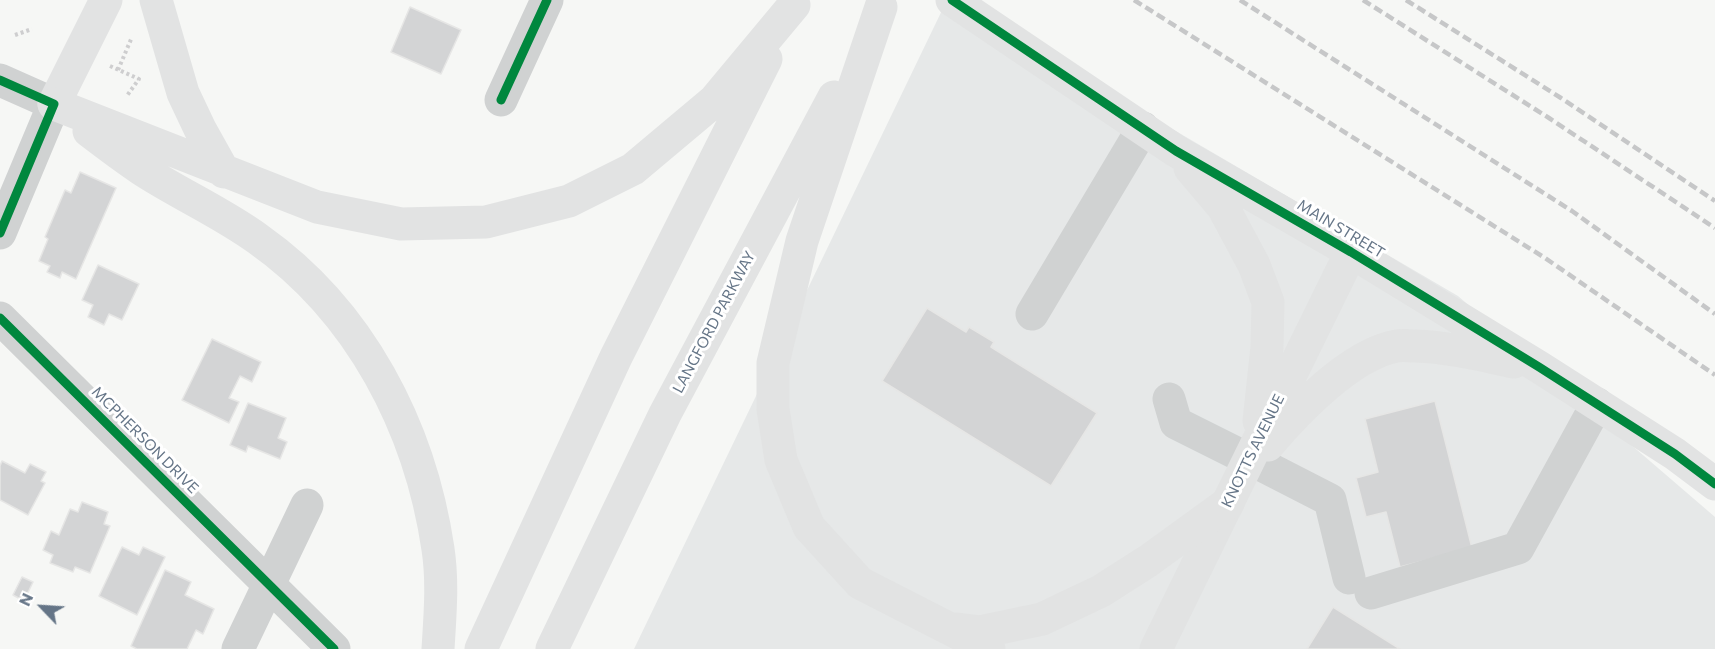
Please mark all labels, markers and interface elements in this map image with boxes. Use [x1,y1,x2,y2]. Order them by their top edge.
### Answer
street label: MAIN STREET [1294,196,1388,262]
street label: LANGFORD PARKWAY [669,248,759,396]
street label: MCPHERSON DRIVE [88,383,202,497]
street label: KNOTTS AVENUE [1218,391,1288,511]
north arrow [12,577,72,637]
text: N [14,590,36,609]

